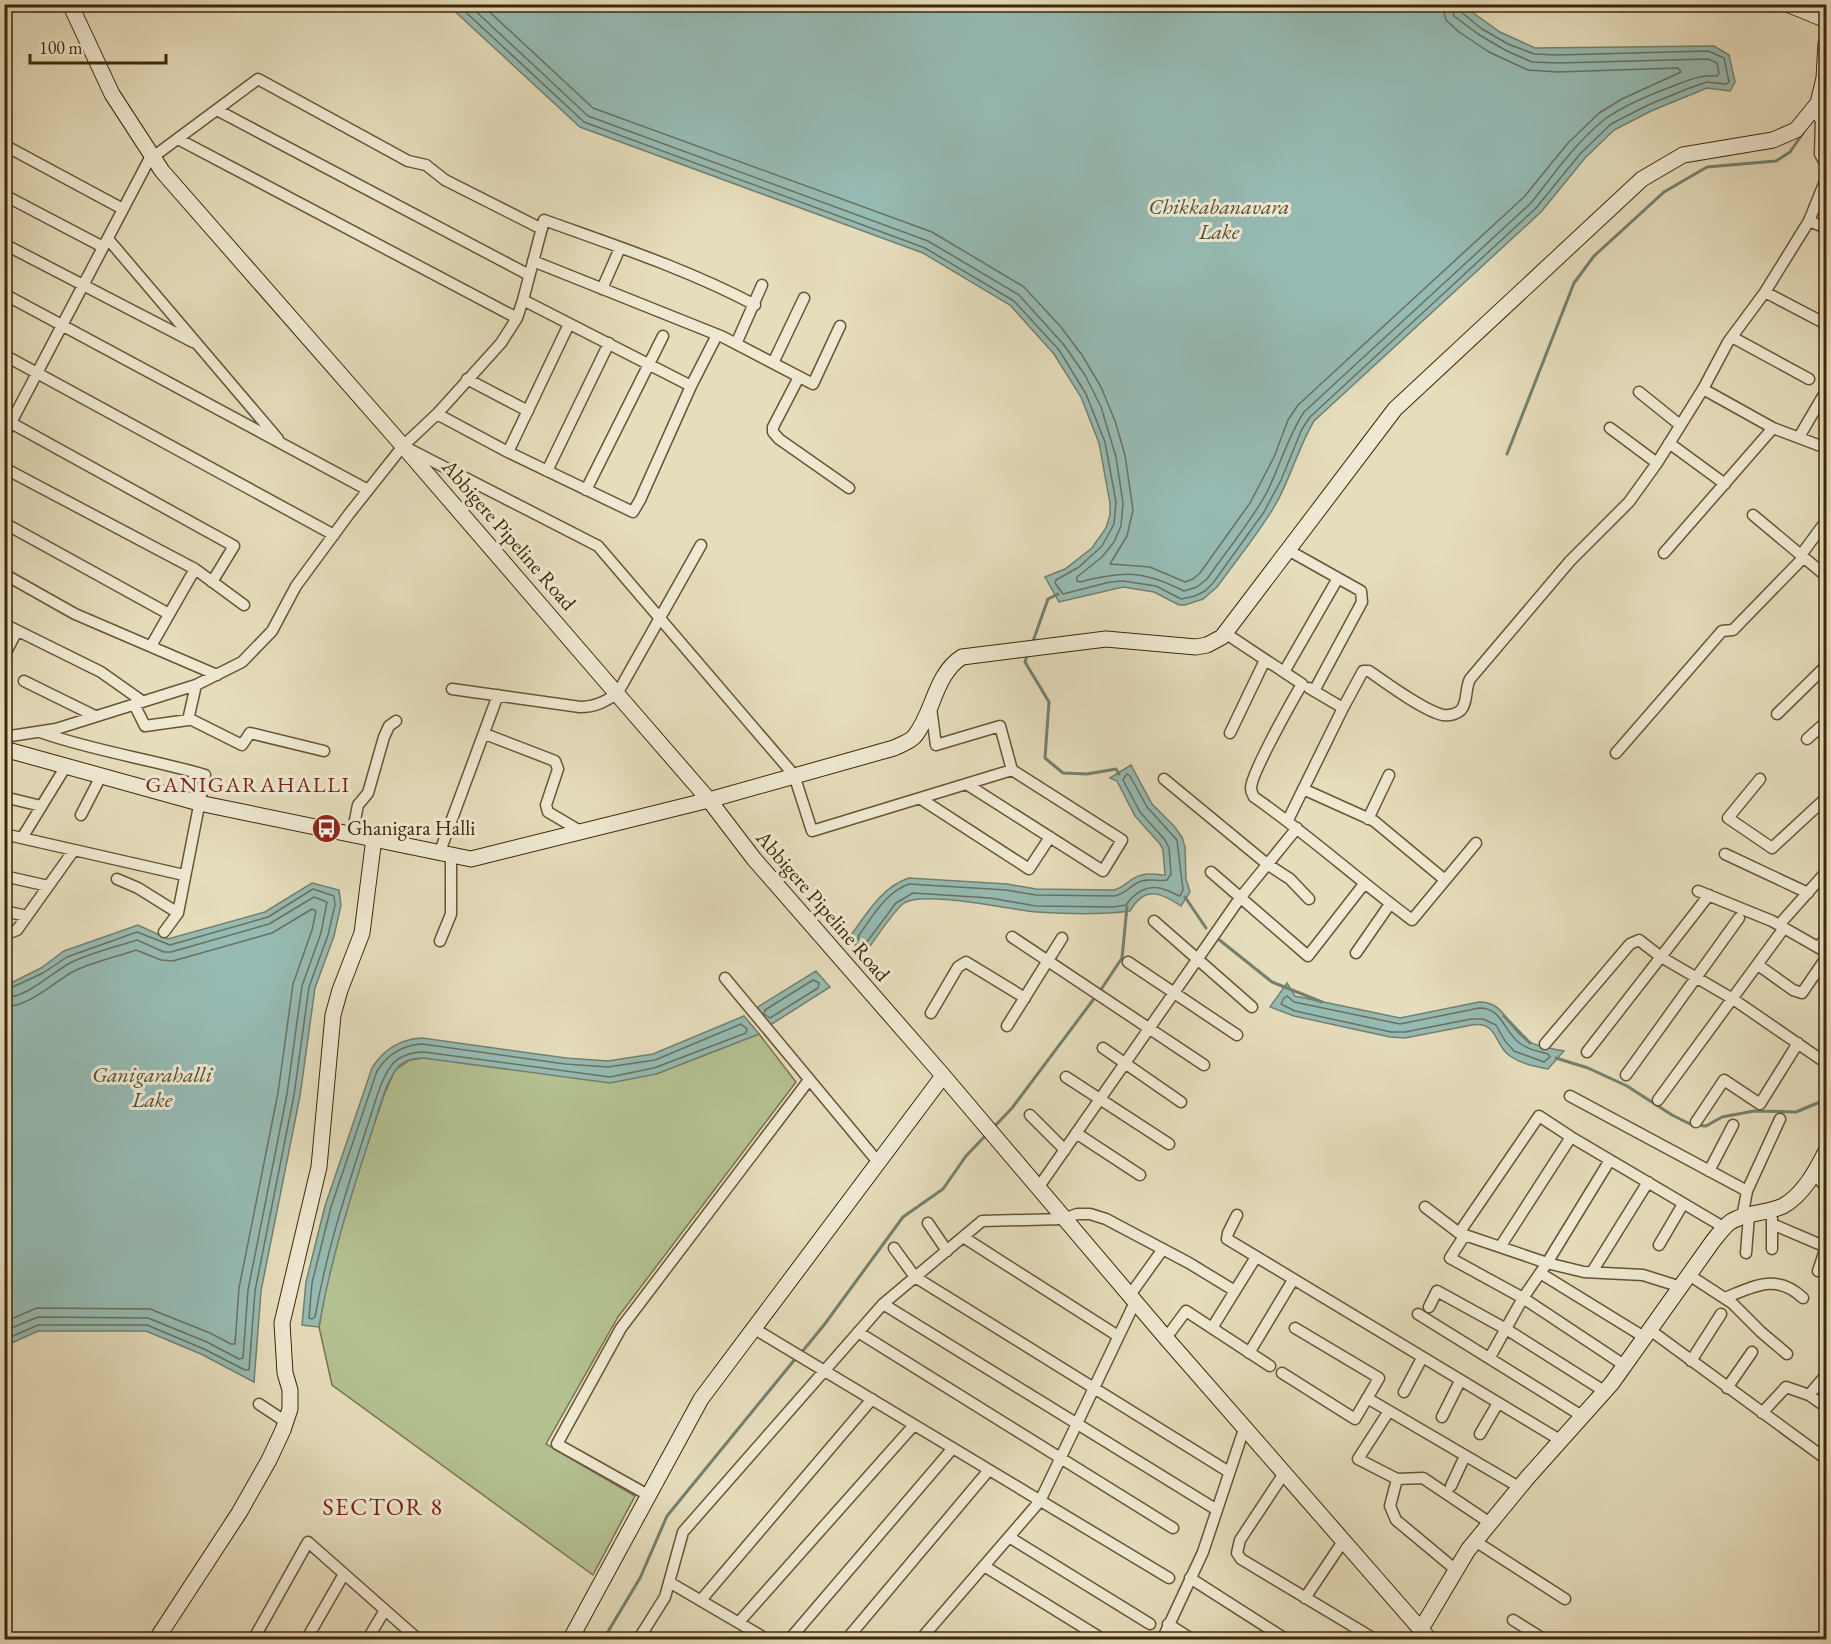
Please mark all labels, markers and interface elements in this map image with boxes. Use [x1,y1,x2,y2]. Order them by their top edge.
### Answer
scale bar [30,27,166,65]
text: 100 m [39,36,83,59]
water label: Chikkabanavara Lake [1148,192,1290,246]
street label: Abbigere Pipeline Road [436,453,583,616]
district label: GANIGARAHALLI [146,770,350,799]
bus stop icon: Ghanigara Halli [310,812,342,844]
place label: Ghanigara Halli [347,814,475,841]
street label: Abbigere Pipeline Road [750,824,897,987]
water label: Ganigarahalli Lake [92,1060,214,1114]
district label: SECTOR 8 [322,1491,444,1522]

